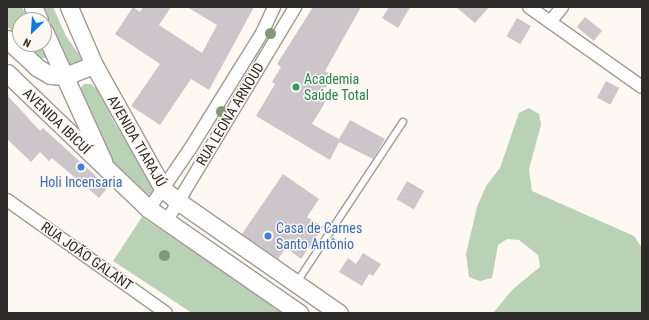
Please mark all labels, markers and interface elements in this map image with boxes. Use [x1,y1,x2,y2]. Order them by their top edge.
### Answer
north arrow [12,12,52,52]
text: N [21,35,33,50]
street label: RUA LEONA ARNOUD [193,60,267,168]
place label: Academia Saúde Total [304,71,369,104]
marker: Academia Saúde Total [291,82,301,92]
street label: AVENIDA IBICUÍ [20,85,94,157]
street label: AVENIDA TIARAJÚ [104,92,170,190]
marker: Holi Incensaria [76,162,86,172]
place label: Holi Incensaria [40,174,122,190]
street label: RUA JOÃO GALANT [38,218,136,294]
place label: Casa de Carnes Santo Antônio [276,220,362,252]
marker: Casa de Carnes Santo Antônio [263,231,273,241]

